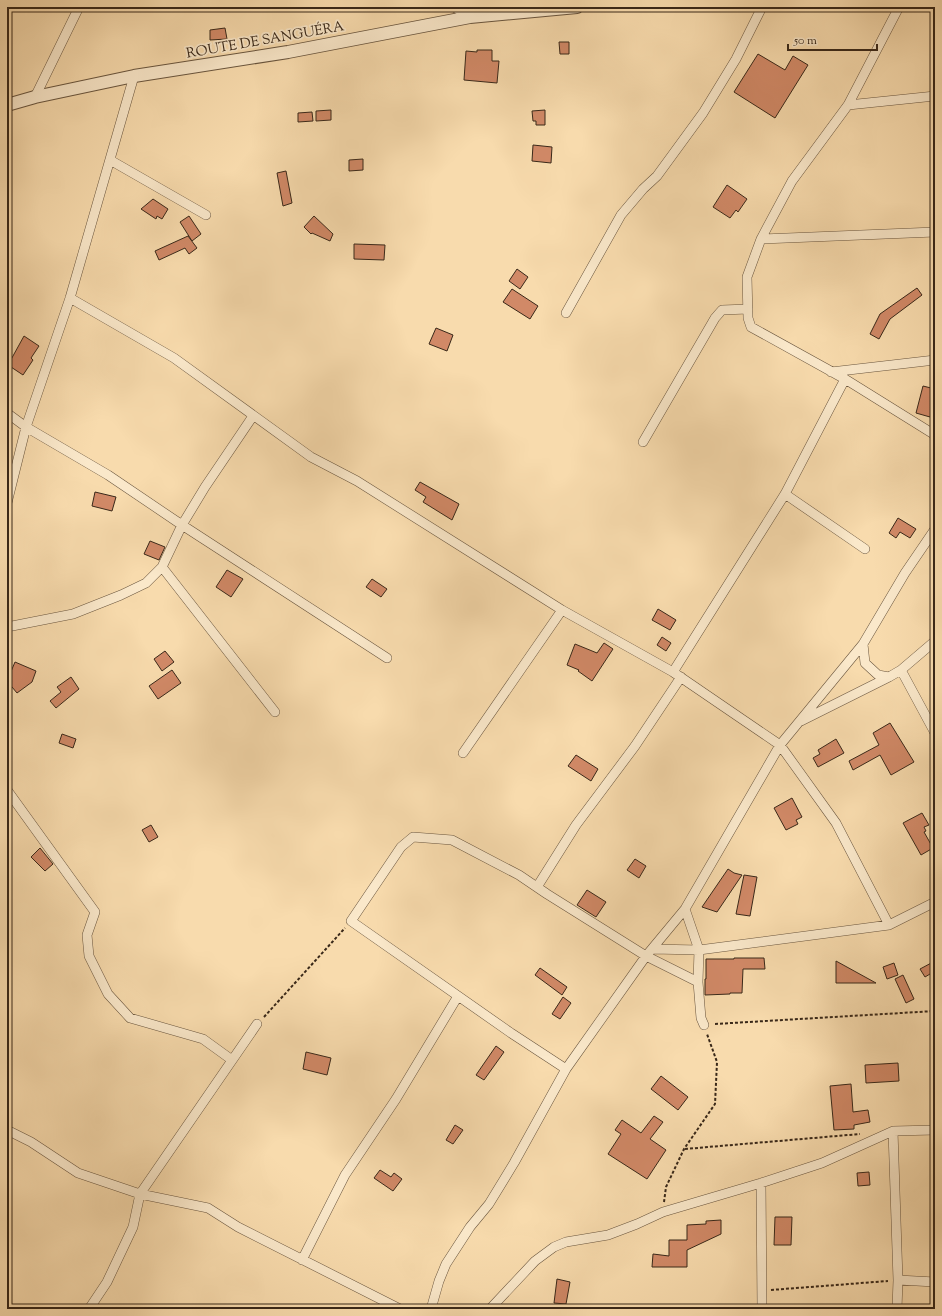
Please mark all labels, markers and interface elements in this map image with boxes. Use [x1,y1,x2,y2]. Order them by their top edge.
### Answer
street label: ROUTE DE SANGUÉRA [185,17,346,65]
scale bar [788,26,877,52]
text: 50 m [793,32,817,50]

